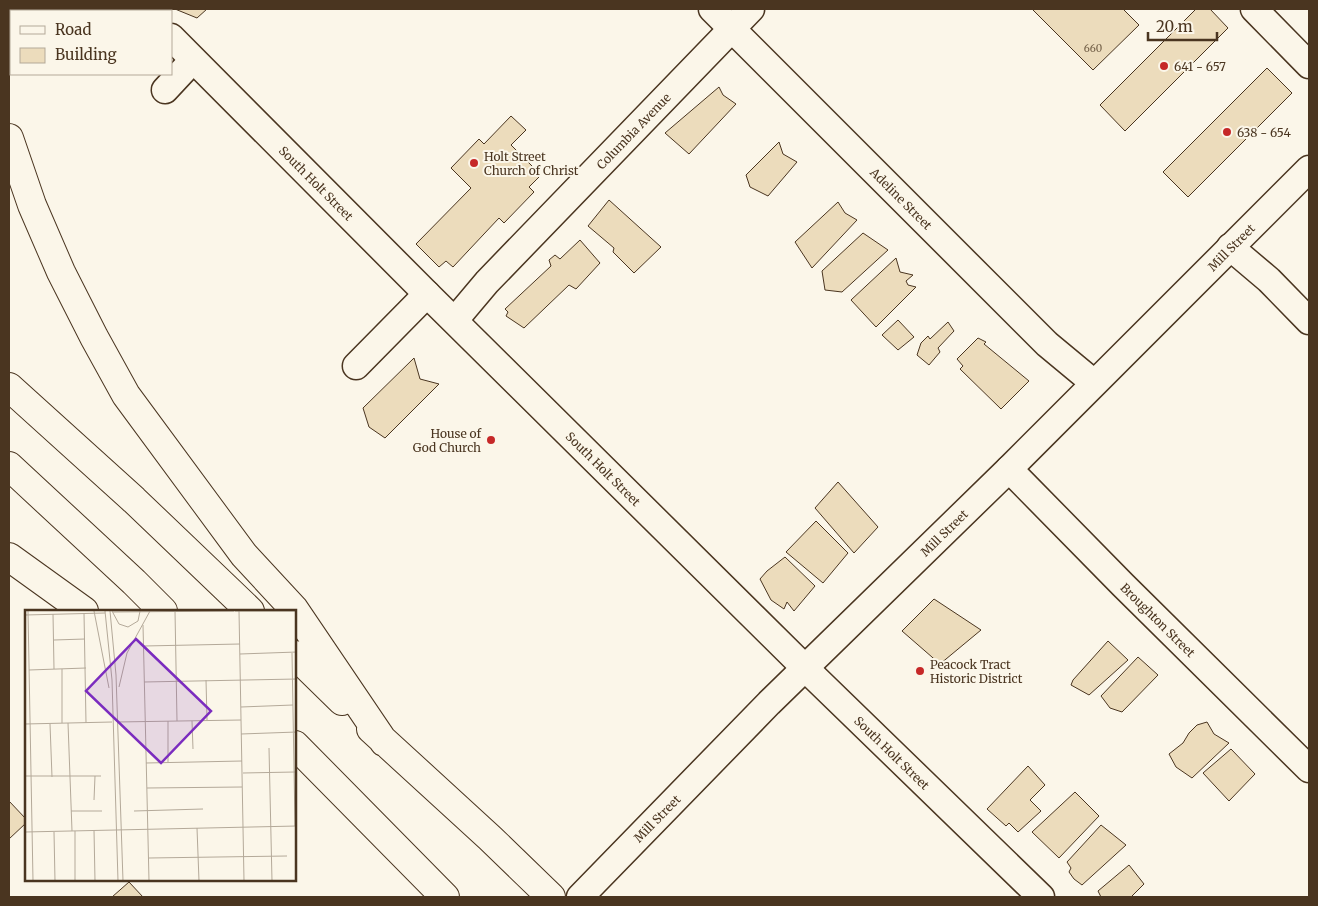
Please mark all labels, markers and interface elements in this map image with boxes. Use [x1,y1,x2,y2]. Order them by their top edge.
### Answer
legend [10,10,172,75]
scale bar [1148,10,1217,42]
text: 20 m [1156,17,1193,36]
text: Road [55,20,91,39]
house number: 660 [1084,42,1102,55]
text: Building [55,45,117,64]
place label: 641 - 657 [1174,59,1226,74]
marker: 641 - 657 [1158,60,1170,72]
street label: Columbia Avenue [593,90,673,172]
place label: 638 - 654 [1237,125,1292,140]
marker: 638 - 654 [1221,126,1233,138]
street label: South Holt Street [276,143,357,224]
place label: Holt Street Church of Christ [484,149,579,178]
marker: Holt Street Church of Christ [468,157,480,169]
street label: Adeline Street [867,164,936,233]
street label: Mill Street [1204,220,1258,274]
place label: House of God Church [413,426,481,455]
street label: South Holt Street [563,428,644,509]
marker: House of God Church [485,434,497,446]
street label: Mill Street [917,506,971,559]
street label: Broughton Street [1118,580,1199,660]
inset map [25,610,296,881]
place label: Peacock Tract Historic District [930,657,1023,686]
marker: Peacock Tract Historic District [914,665,926,677]
street label: South Holt Street [851,713,933,793]
street label: Mill Street [630,791,683,845]

